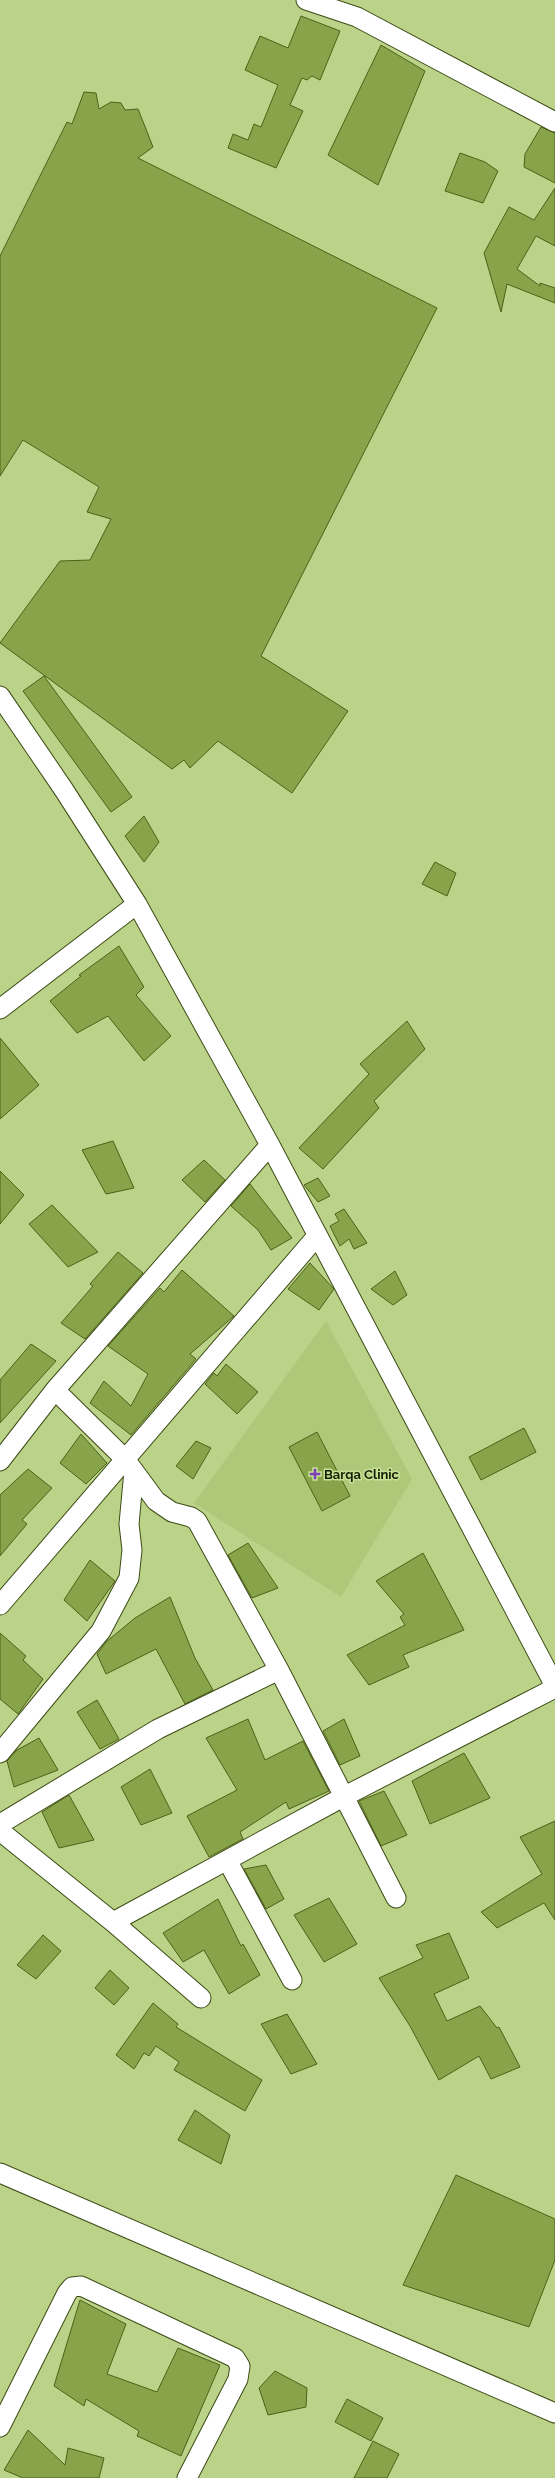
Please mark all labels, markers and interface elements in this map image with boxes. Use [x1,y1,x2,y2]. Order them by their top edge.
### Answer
place label: Barqa Clinic [324,1467,400,1482]
marker: Barqa Clinic [309,1468,321,1480]

